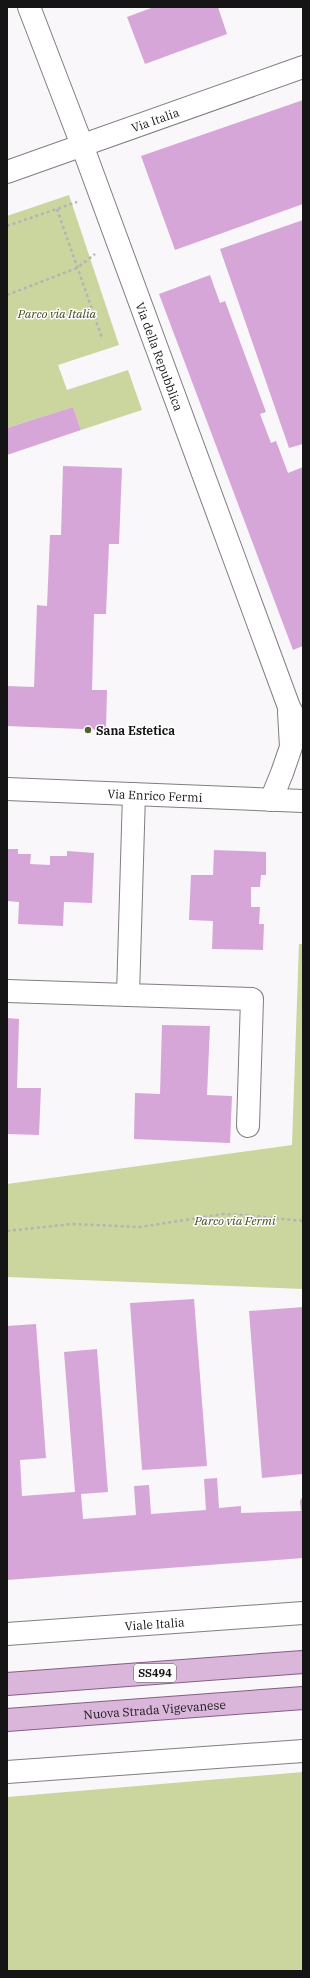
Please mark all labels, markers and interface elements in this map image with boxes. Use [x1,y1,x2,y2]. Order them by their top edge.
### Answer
street label: Via Italia [129,104,181,135]
street label: Via della Repubblica [133,300,187,413]
park label: Parco via Italia [17,306,97,321]
place label: Sana Estetica [96,723,175,738]
marker: Sana Estetica [83,725,93,735]
street label: Via Enrico Fermi [107,786,203,804]
park label: Parco via Fermi [193,1213,276,1228]
street label: Viale Italia [124,1614,185,1633]
road number: SS494 [134,1664,176,1682]
street label: Nuova Strada Vigevanese [83,1696,226,1722]

